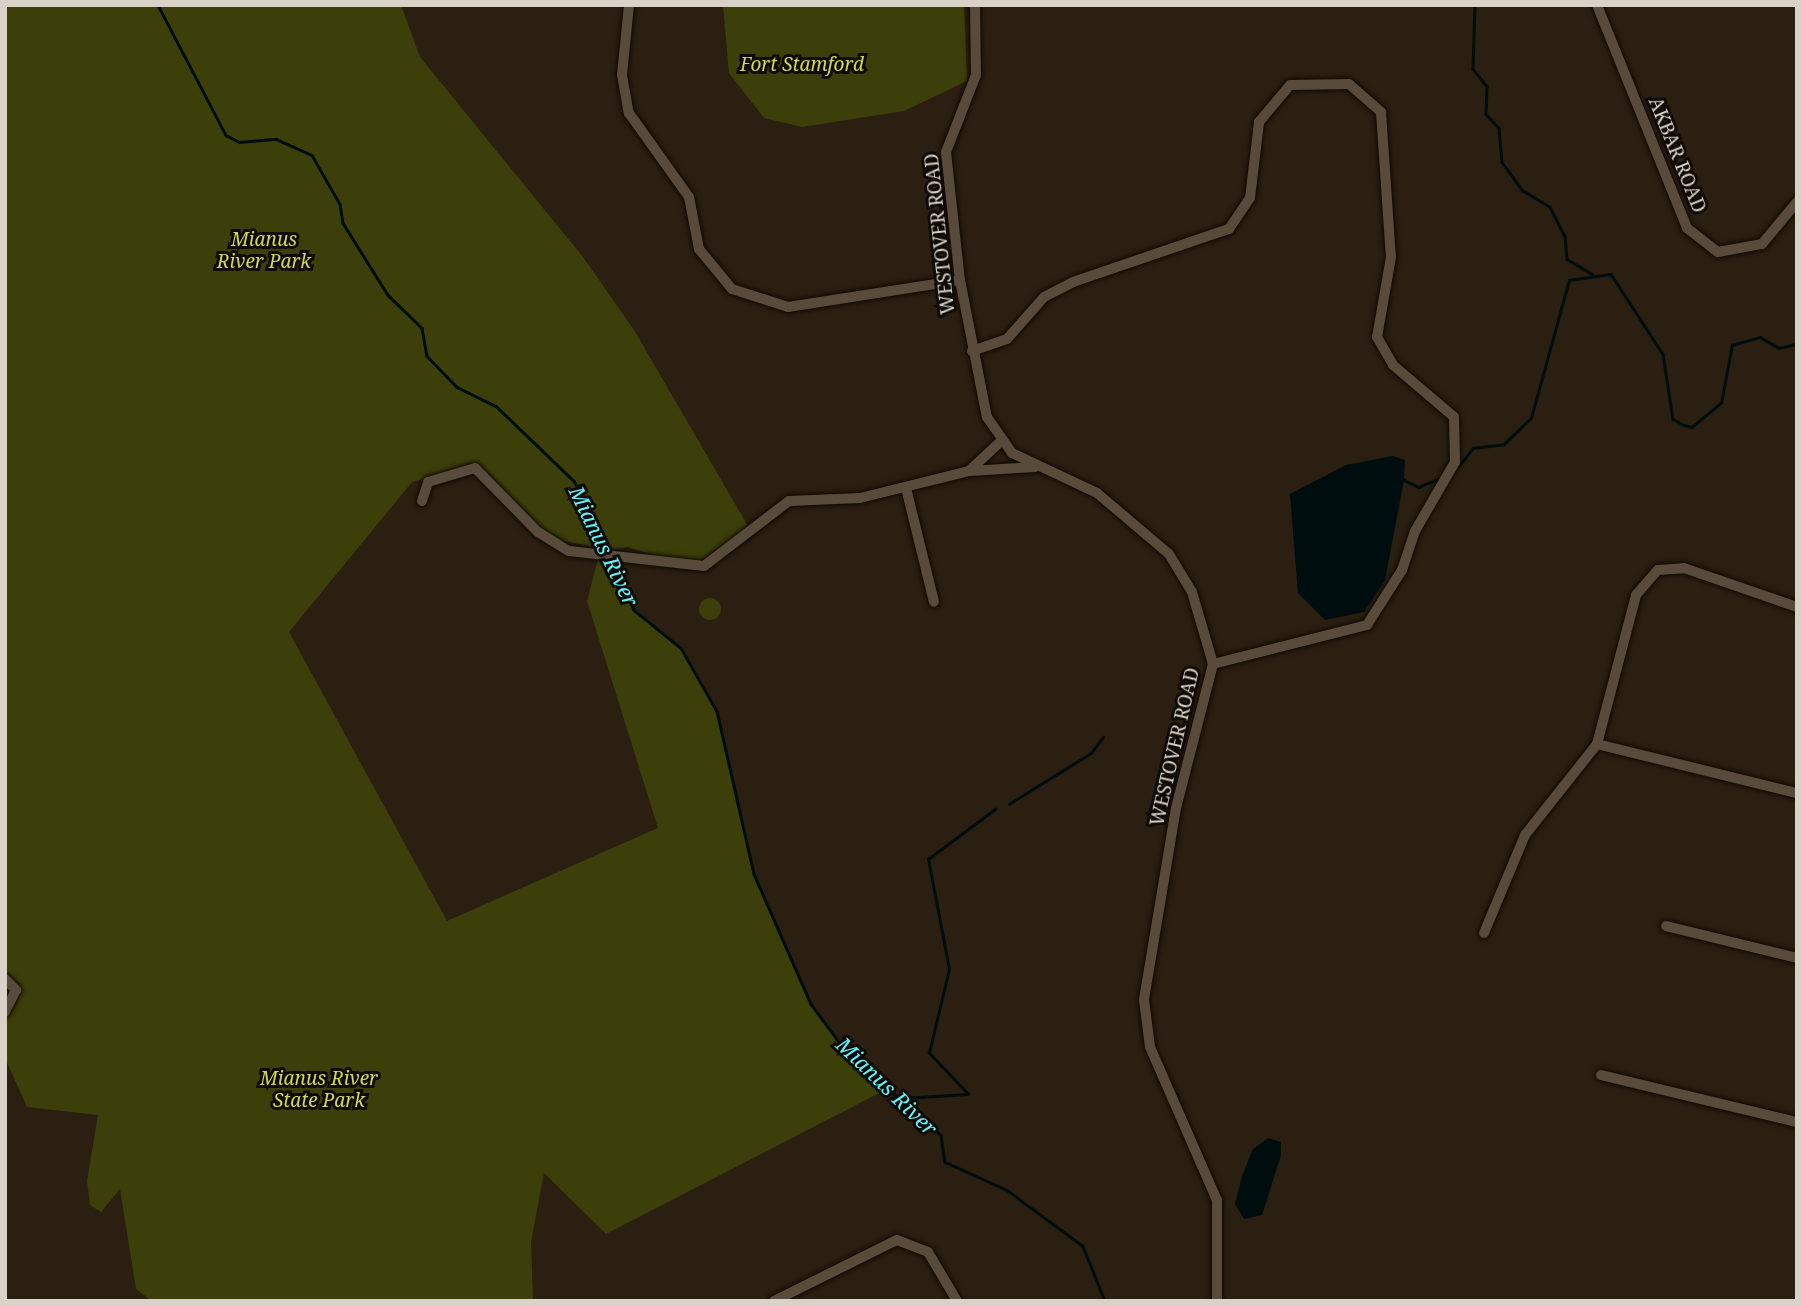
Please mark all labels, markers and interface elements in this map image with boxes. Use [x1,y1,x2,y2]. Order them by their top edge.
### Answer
park label: Fort Stamford [740,54,864,76]
street label: AKBAR ROAD [1643,94,1711,216]
street label: WESTOVER ROAD [920,152,960,316]
park label: Mianus River Park [217,229,311,273]
water label: Mianus River [564,482,644,610]
street label: WESTOVER ROAD [1146,666,1204,828]
water label: Mianus River [831,1032,943,1140]
park label: Mianus River State Park [260,1068,378,1112]

